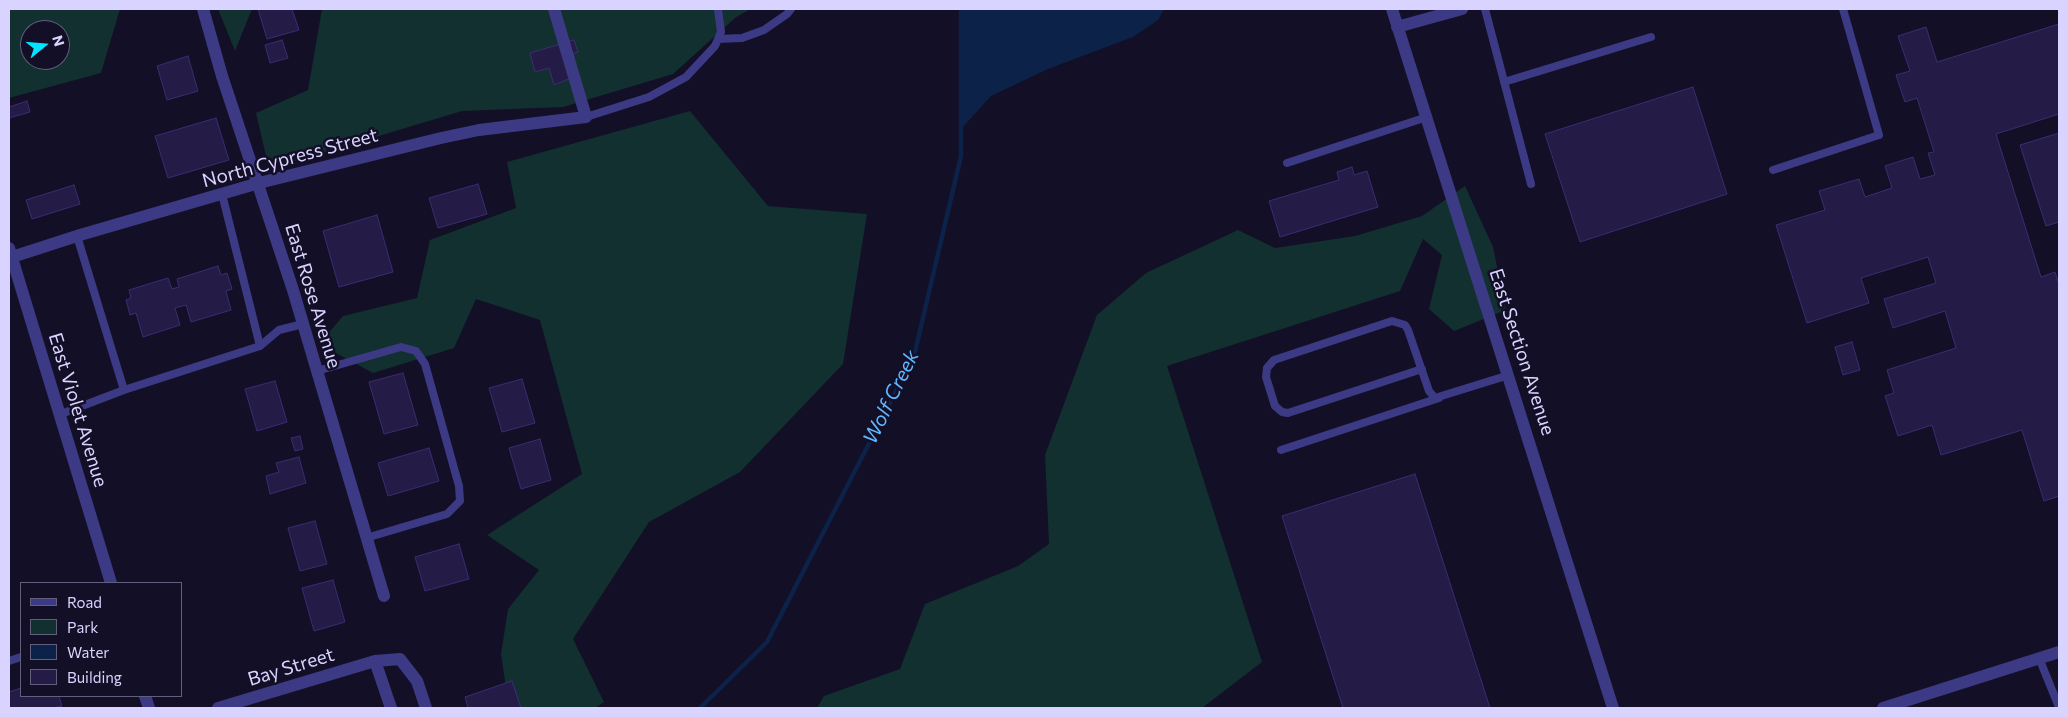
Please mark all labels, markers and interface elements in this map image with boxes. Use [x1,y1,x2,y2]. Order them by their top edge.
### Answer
north arrow [20,20,70,70]
text: N [49,33,69,48]
street label: North Cypress Street [200,124,380,192]
street label: East Rose Avenue [280,221,346,371]
street label: East Section Avenue [1484,266,1560,438]
street label: East Violet Avenue [44,330,112,490]
water label: Wolf Creek [858,346,924,448]
legend [20,582,182,697]
text: Road [67,593,102,611]
text: Park [67,618,98,636]
text: Water [67,643,109,661]
street label: Bay Street [245,643,337,691]
text: Building [67,668,122,686]

